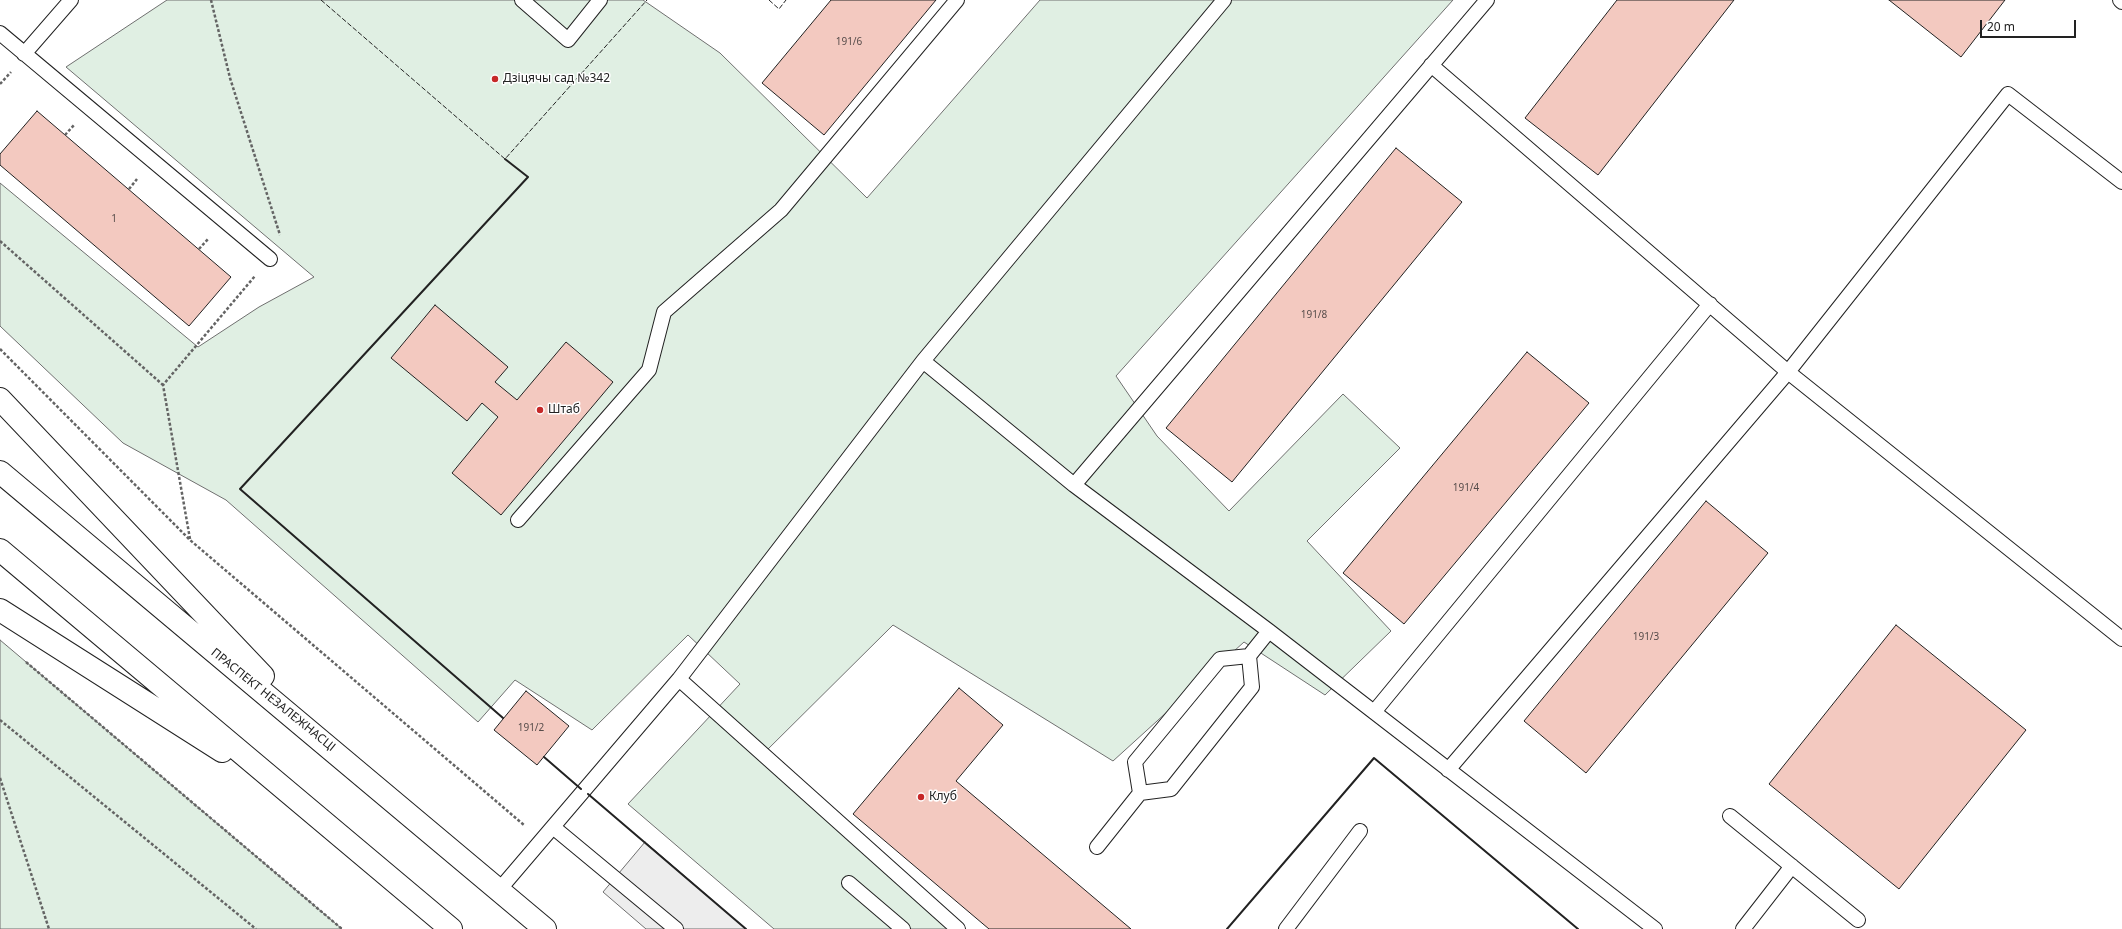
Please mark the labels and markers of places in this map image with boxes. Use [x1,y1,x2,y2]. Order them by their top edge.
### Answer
place label: Дзіцячы сад №342 [503,72,610,86]
marker: Дзіцячы сад №342 [490,74,500,84]
place label: Штаб [548,403,580,417]
marker: Штаб [535,405,545,415]
place label: Клуб [929,790,957,804]
marker: Клуб [916,792,926,802]

